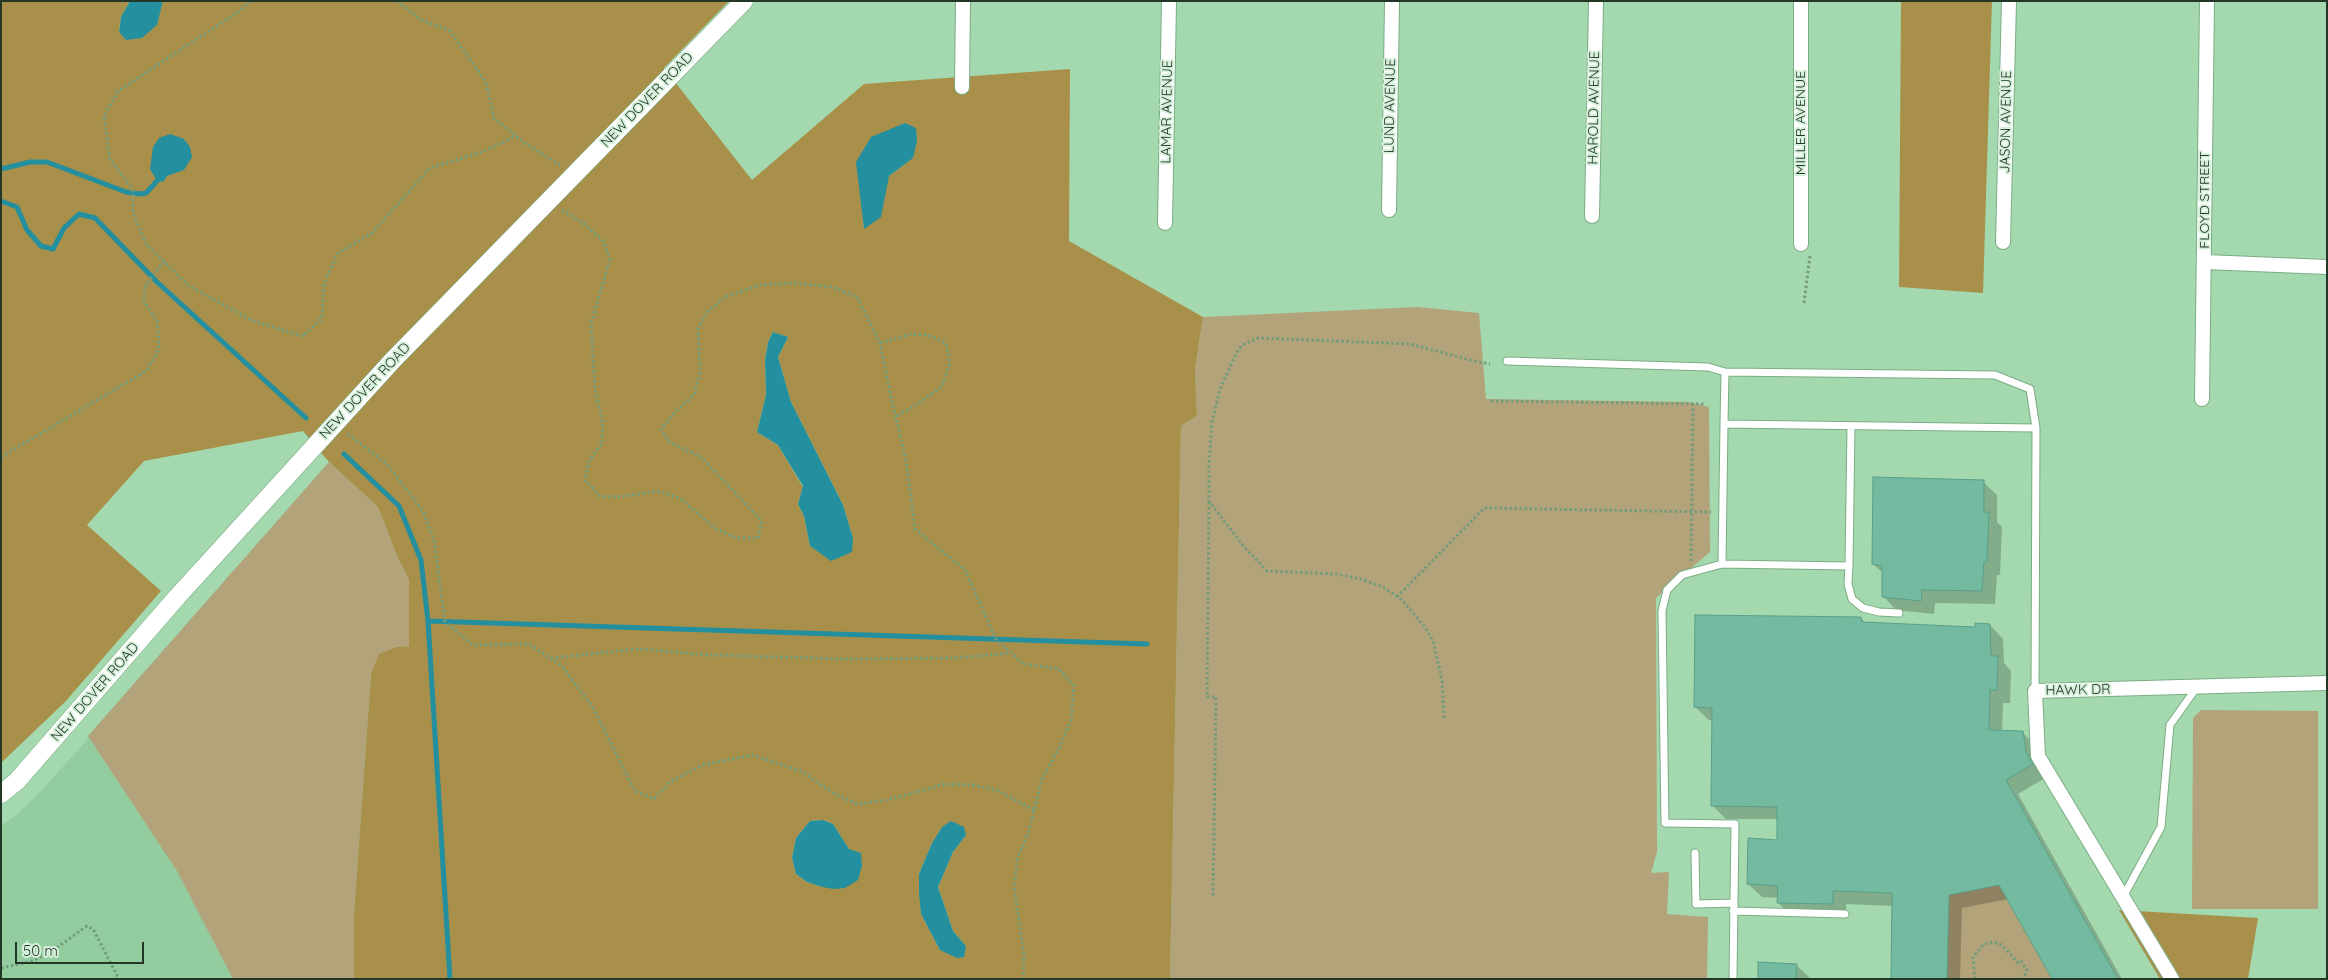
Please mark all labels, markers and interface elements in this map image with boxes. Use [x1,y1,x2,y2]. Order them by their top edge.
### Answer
street label: NEW DOVER ROAD [597,49,697,151]
street label: HAROLD AVENUE [1585,51,1603,165]
street label: LUND AVENUE [1381,59,1399,153]
street label: LAMAR AVENUE [1158,60,1176,164]
street label: MILLER AVENUE [1793,71,1809,175]
street label: JASON AVENUE [1997,71,2015,173]
street label: FLOYD STREET [2197,151,2213,249]
street label: NEW DOVER ROAD [316,339,414,443]
street label: NEW DOVER ROAD [47,639,143,745]
street label: HAWK DR [2045,681,2111,699]
scale bar [18,932,146,964]
text: 50 m [23,941,58,960]

